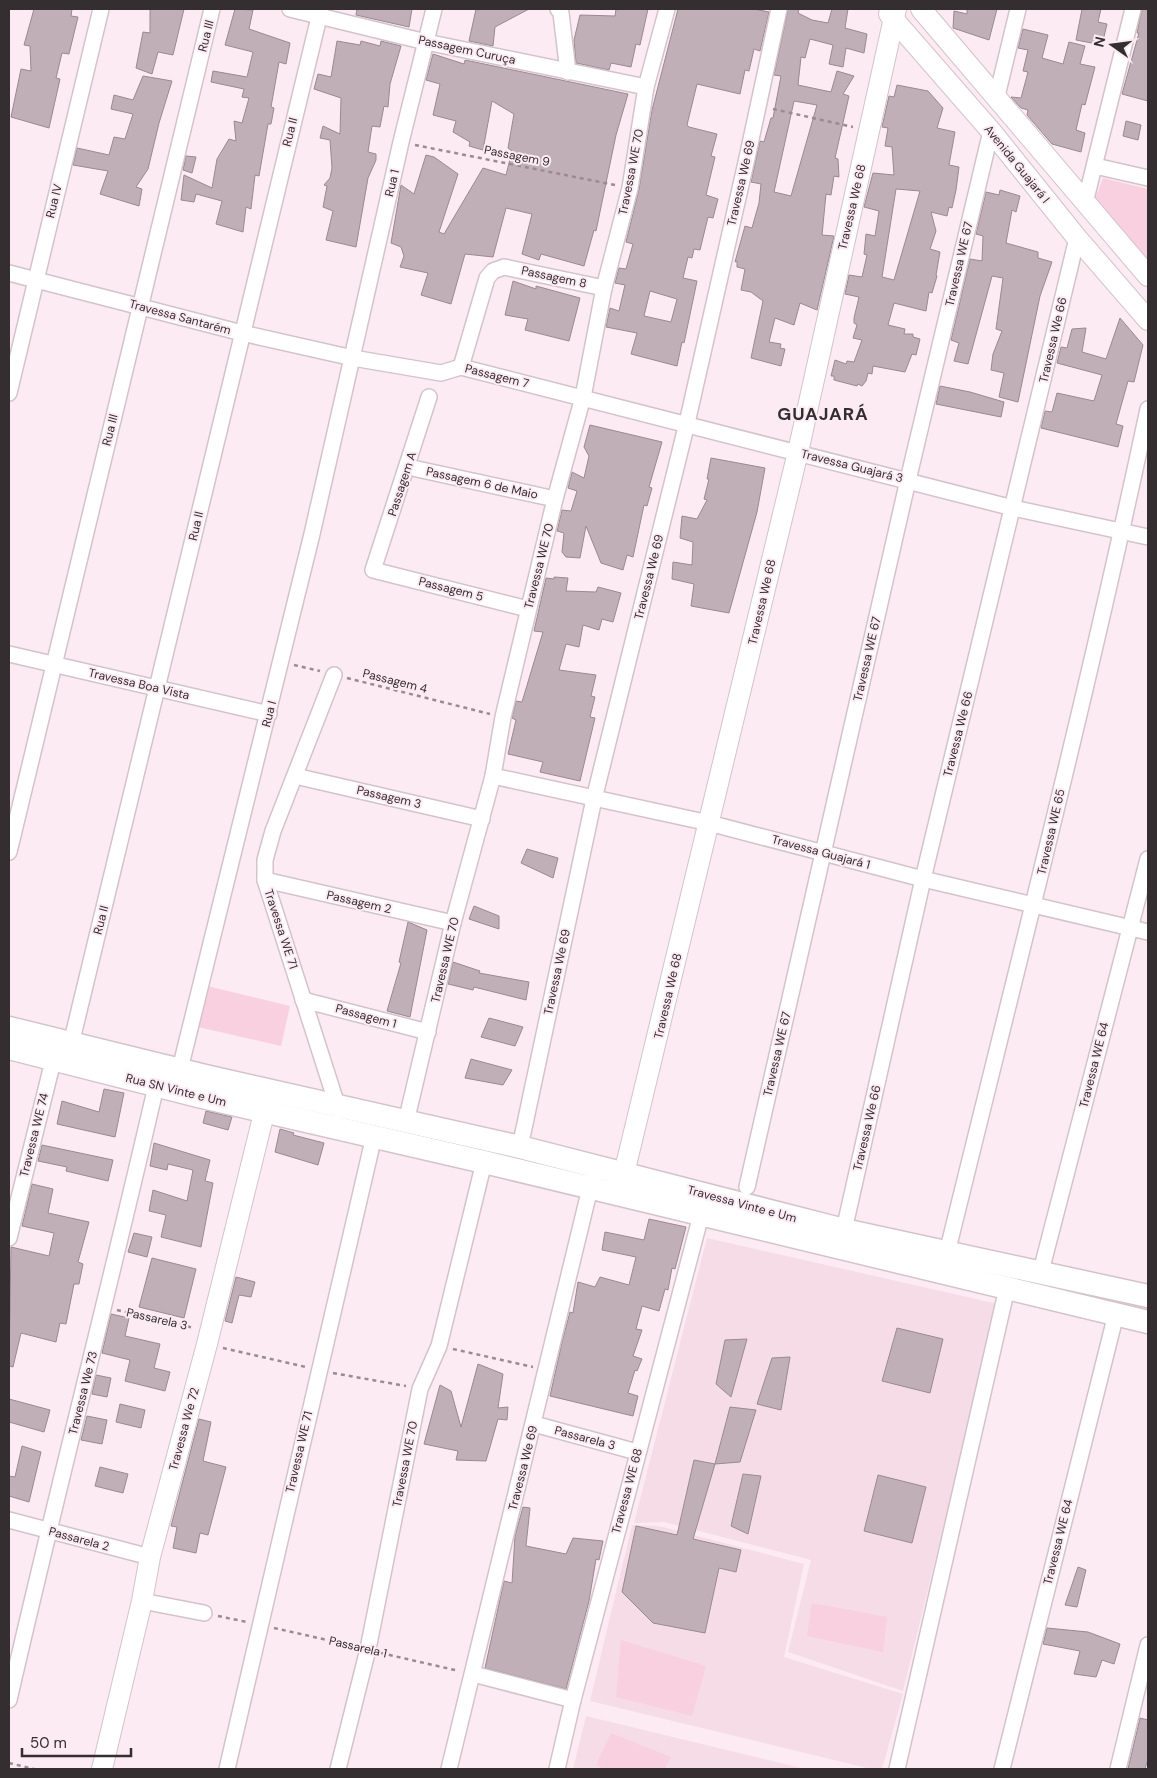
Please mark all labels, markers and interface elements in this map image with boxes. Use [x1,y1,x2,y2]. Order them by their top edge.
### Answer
street label: Rua III [194,18,218,54]
north arrow [1087,20,1137,70]
street label: Passagem Curuça [417,32,517,68]
text: N [1089,35,1109,49]
street label: Rua II [279,116,301,148]
street label: Avenida Guajará I [981,122,1053,206]
street label: Travessa WE 70 [615,128,647,216]
street label: Travessa We 69 [723,139,759,227]
street label: Passagem 9 [483,142,551,170]
street label: Travessa We 68 [834,163,870,251]
street label: Rua 1 [381,168,403,198]
street label: Rua IV [42,182,66,220]
street label: Travessa WE 67 [941,220,977,308]
street label: Passagem 8 [520,262,588,292]
street label: Travessa Santarém [127,296,233,338]
street label: Travessa We 66 [1035,296,1071,384]
street label: Passagem 7 [463,360,531,392]
district label: GUAJARÁ [777,402,869,426]
street label: Rua III [98,412,122,448]
street label: Travessa Guajará 3 [799,446,905,486]
street label: Passagem A [384,450,420,518]
street label: Passagem 6 de Maio [425,463,539,503]
street label: Rua II [185,510,207,542]
street label: Travessa WE 70 [521,522,557,610]
street label: Travessa We 69 [631,533,667,621]
street label: Travessa We 68 [744,558,780,646]
street label: Passagem 5 [417,573,485,605]
street label: Travessa WE 67 [849,615,885,703]
street label: Travessa Boa Vista [87,665,191,703]
street label: Passagem 4 [361,665,429,697]
street label: Travessa We 66 [940,690,976,778]
street label: Rua I [258,699,280,729]
street label: Passagem 3 [355,782,423,812]
street label: Travessa WE 65 [1033,788,1069,876]
street label: Travessa Guajará 1 [770,831,872,873]
street label: Travessa WE 71 [261,887,301,971]
street label: Passagem 2 [325,887,393,917]
street label: Rua II [90,904,112,936]
street label: Travessa WE 70 [427,916,463,1004]
street label: Travessa We 69 [540,928,574,1016]
street label: Travessa We 68 [650,952,686,1040]
street label: Passagem 1 [334,1000,398,1032]
street label: Travessa WE 67 [759,1010,795,1098]
street label: Travessa WE 64 [1076,1020,1112,1110]
street label: Rua SN Vinte e Um [124,1070,228,1110]
street label: Travessa We 66 [849,1084,885,1172]
street label: Travessa WE 74 [16,1091,52,1179]
street label: Travessa Vinte e Um [686,1182,798,1226]
street label: Passarela 3 [125,1304,189,1334]
street label: Travessa We 73 [65,1350,101,1436]
street label: Travessa We 72 [165,1386,203,1472]
street label: Travessa WE 71 [282,1410,316,1494]
street label: Travessa WE 70 [389,1420,421,1508]
street label: Passarela 3 [553,1422,617,1454]
street label: Travessa We 69 [505,1424,541,1512]
street label: Travessa WE 68 [608,1447,646,1535]
street label: Travessa WE 64 [1040,1497,1076,1587]
street label: Passarela 2 [47,1523,111,1555]
street label: Passarela 1 [327,1633,389,1661]
scale bar [22,1726,131,1758]
text: 50 m [30,1733,67,1753]

